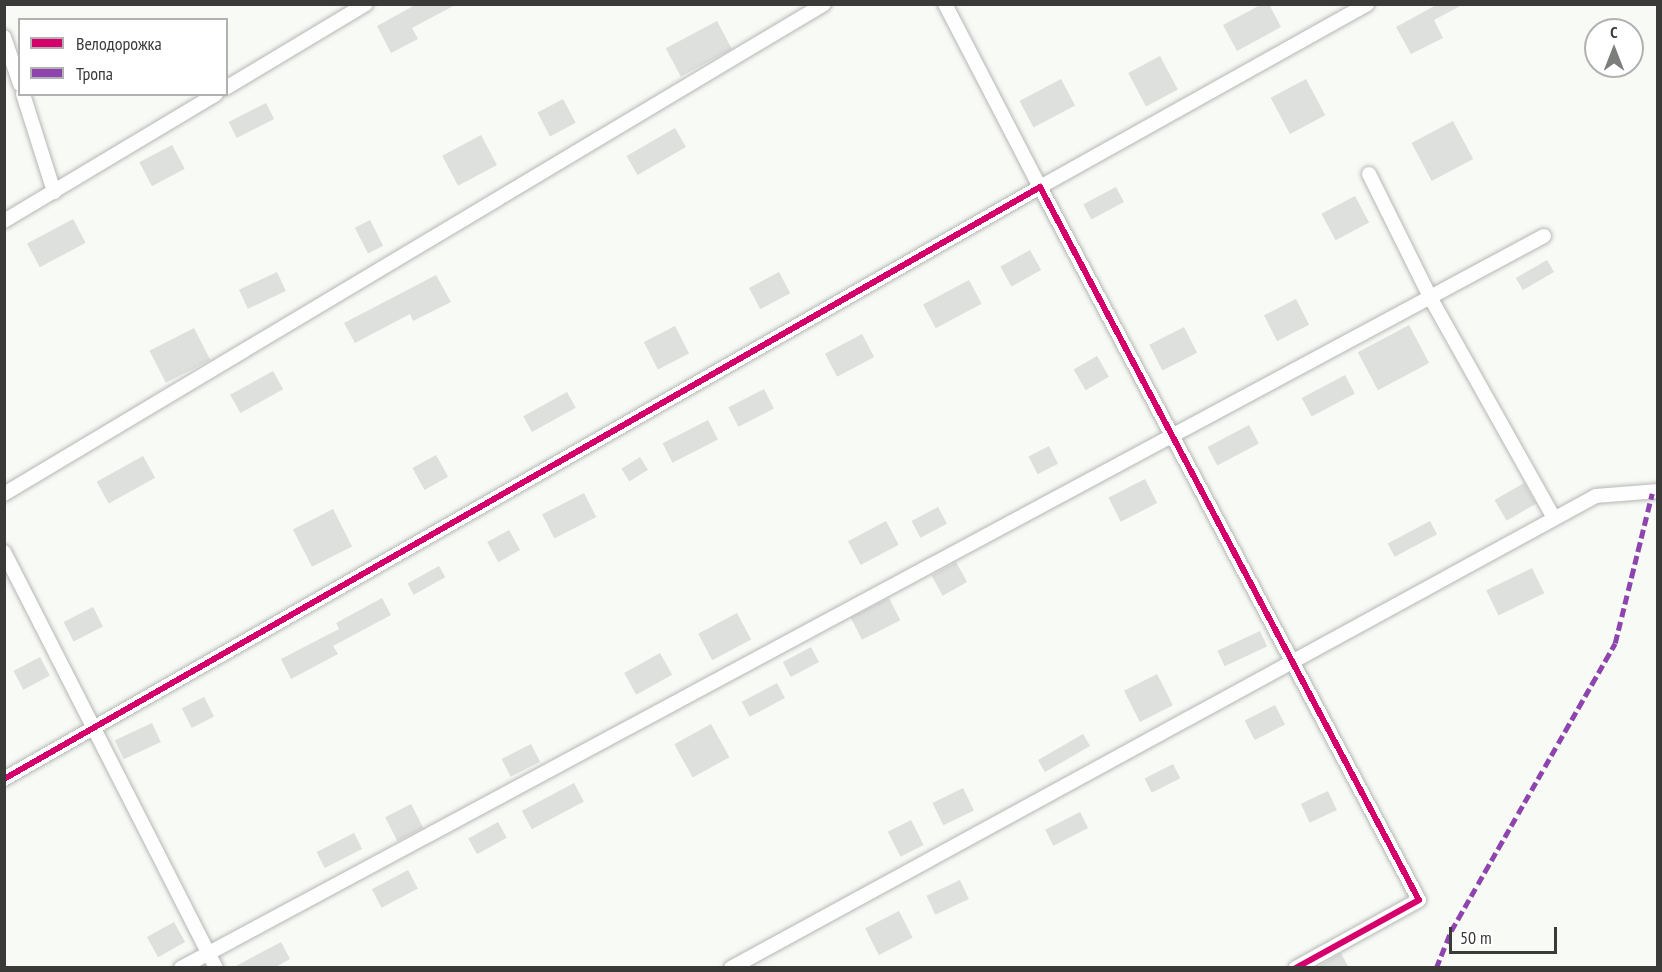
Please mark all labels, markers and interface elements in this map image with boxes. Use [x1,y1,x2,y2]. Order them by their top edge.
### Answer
legend [18,18,228,96]
north arrow [1584,18,1644,78]
text: С [1610,22,1618,42]
text: Велодорожка [76,32,162,55]
text: Тропа [76,62,113,85]
scale bar [1452,915,1560,953]
text: 50 m [1460,926,1492,949]

